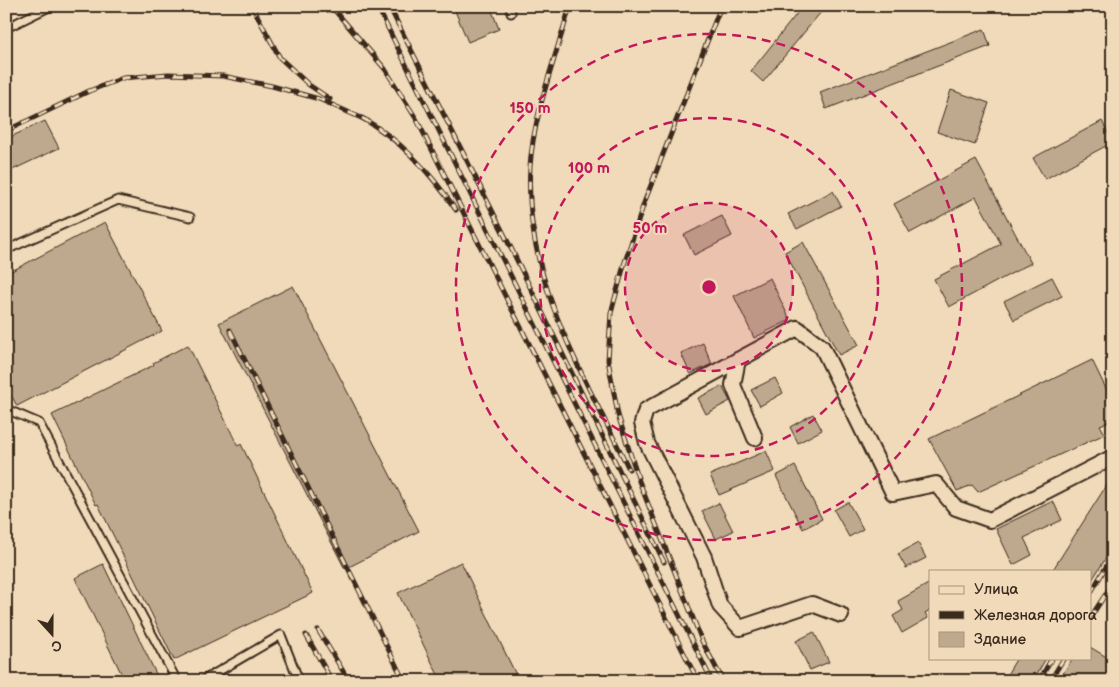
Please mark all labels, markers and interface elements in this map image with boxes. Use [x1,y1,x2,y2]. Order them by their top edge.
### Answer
text: 150 m [509,99,551,118]
text: 100 m [568,159,610,178]
text: 50 m [633,219,668,238]
centre of rings [700,278,718,296]
legend [929,570,1092,660]
text: Улица [974,580,1019,599]
text: Железная дорога [974,606,1097,625]
north arrow [28,610,78,660]
text: Здание [974,630,1026,649]
text: С [49,636,64,655]

